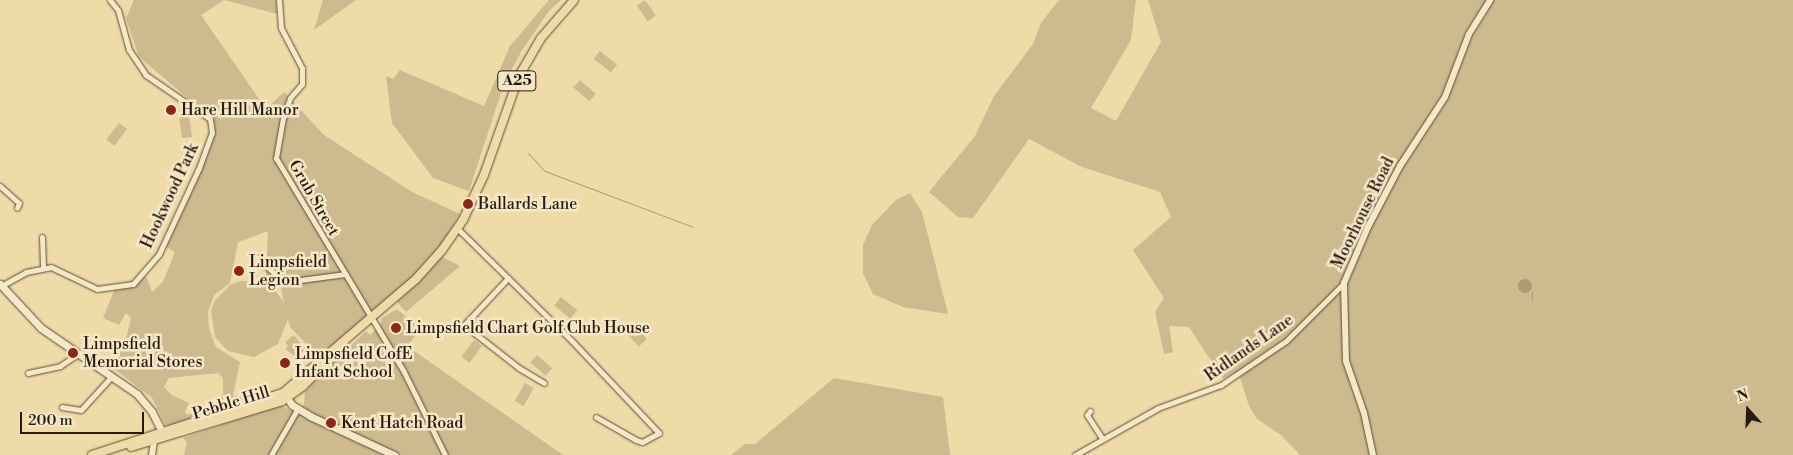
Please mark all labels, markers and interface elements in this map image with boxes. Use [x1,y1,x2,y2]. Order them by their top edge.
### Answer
road number: A25 [497,68,537,94]
place label: Hare Hill Manor [181,100,299,120]
marker: Hare Hill Manor [165,104,177,116]
street label: Hookwood Park [137,140,203,252]
street label: Moorhouse Road [1328,154,1398,272]
street label: Grub Street [285,157,343,239]
place label: Ballards Lane [478,194,577,214]
marker: Ballards Lane [462,198,474,210]
place label: Limpsfield Legion [249,252,327,290]
marker: Limpsfield Legion [233,265,245,277]
street label: Ridlands Lane [1201,310,1297,386]
place label: Limpsfield Chart Golf Club House [406,318,650,338]
marker: Limpsfield Chart Golf Club House [390,322,402,334]
place label: Limpsfield Memorial Stores [83,334,202,372]
place label: Limpsfield CofE Infant School [295,344,413,382]
marker: Limpsfield Memorial Stores [67,347,79,359]
marker: Limpsfield CofE Infant School [279,357,291,369]
street label: Pebble Hill [190,382,272,424]
north arrow [1723,385,1773,435]
text: N [1735,386,1751,406]
scale bar [22,402,146,434]
text: 200 m [28,411,73,430]
place label: Kent Hatch Road [341,413,463,433]
marker: Kent Hatch Road [325,417,337,429]

